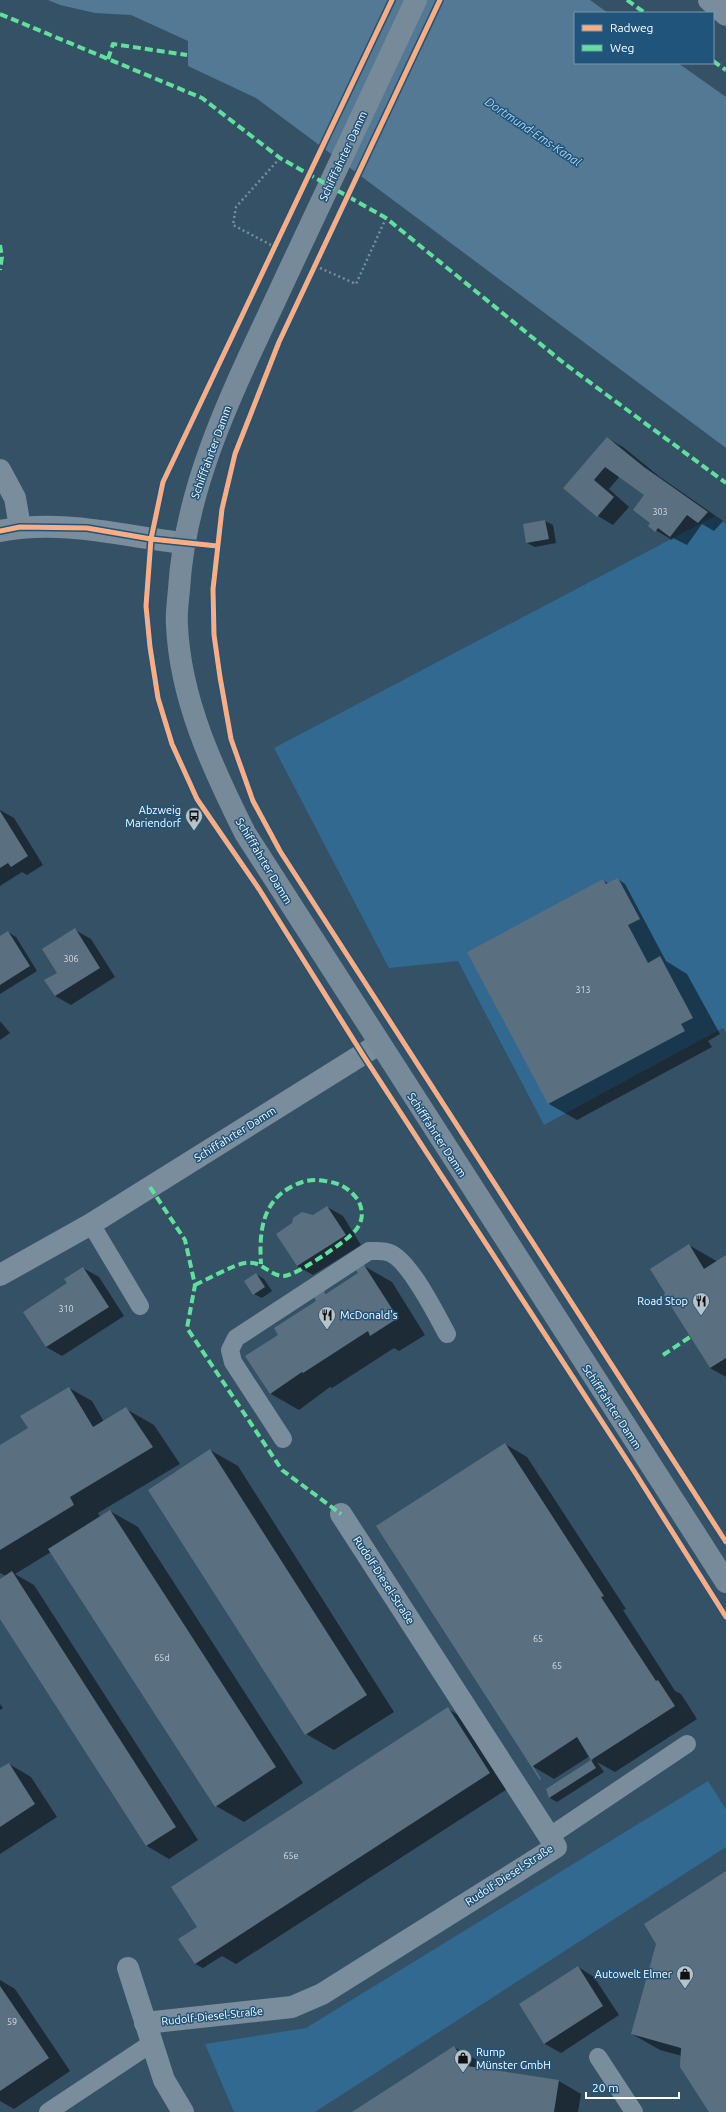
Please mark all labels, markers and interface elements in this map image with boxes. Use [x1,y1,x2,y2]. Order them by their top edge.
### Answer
legend [574,12,714,64]
text: Radweg [610,21,653,34]
text: Weg [610,41,634,54]
water label: Dortmund-Ems-Kanal [483,95,584,169]
street label: Schifffahrter Damm [317,109,369,203]
street label: Schifffahrter Damm [189,404,233,500]
house number: 303 [652,507,668,517]
place label: Abzweig Mariendorf [125,804,182,829]
bus stop icon: Abzweig Mariendorf [184,806,204,831]
street label: Schifffahrter Damm [234,816,294,906]
house number: 306 [63,954,79,964]
house number: 313 [575,985,591,995]
street label: Schifffahrter Damm [405,1091,469,1179]
street label: Schiffahrter Damm [192,1104,278,1164]
restaurant icon: Road Stop [691,1291,711,1316]
place label: Road Stop [637,1295,688,1307]
house number: 310 [58,1304,74,1314]
restaurant icon: McDonald's [317,1305,337,1330]
place label: McDonald's [340,1309,398,1321]
street label: Schifffahrter Damm [580,1363,644,1451]
street label: Rudolf-Diesel-Straße [351,1534,417,1626]
house number: 65 [533,1634,543,1644]
house number: 65d [154,1653,170,1663]
house number: 65 [552,1661,562,1671]
street label: Rudolf-Diesel-Straße [463,1842,555,1908]
house number: 65e [283,1851,299,1861]
shop icon: Autowelt Elmer [675,1964,695,1989]
place label: Autowelt Elmer [595,1968,673,1980]
street label: Rudolf-Diesel-Straße [161,2005,263,2027]
house number: 59 [7,2017,17,2027]
place label: Rump Münster GmbH [476,2046,551,2071]
shop icon: Rump Münster GmbH [453,2048,473,2073]
scale bar [586,2074,679,2100]
text: 20 m [592,2081,619,2094]

